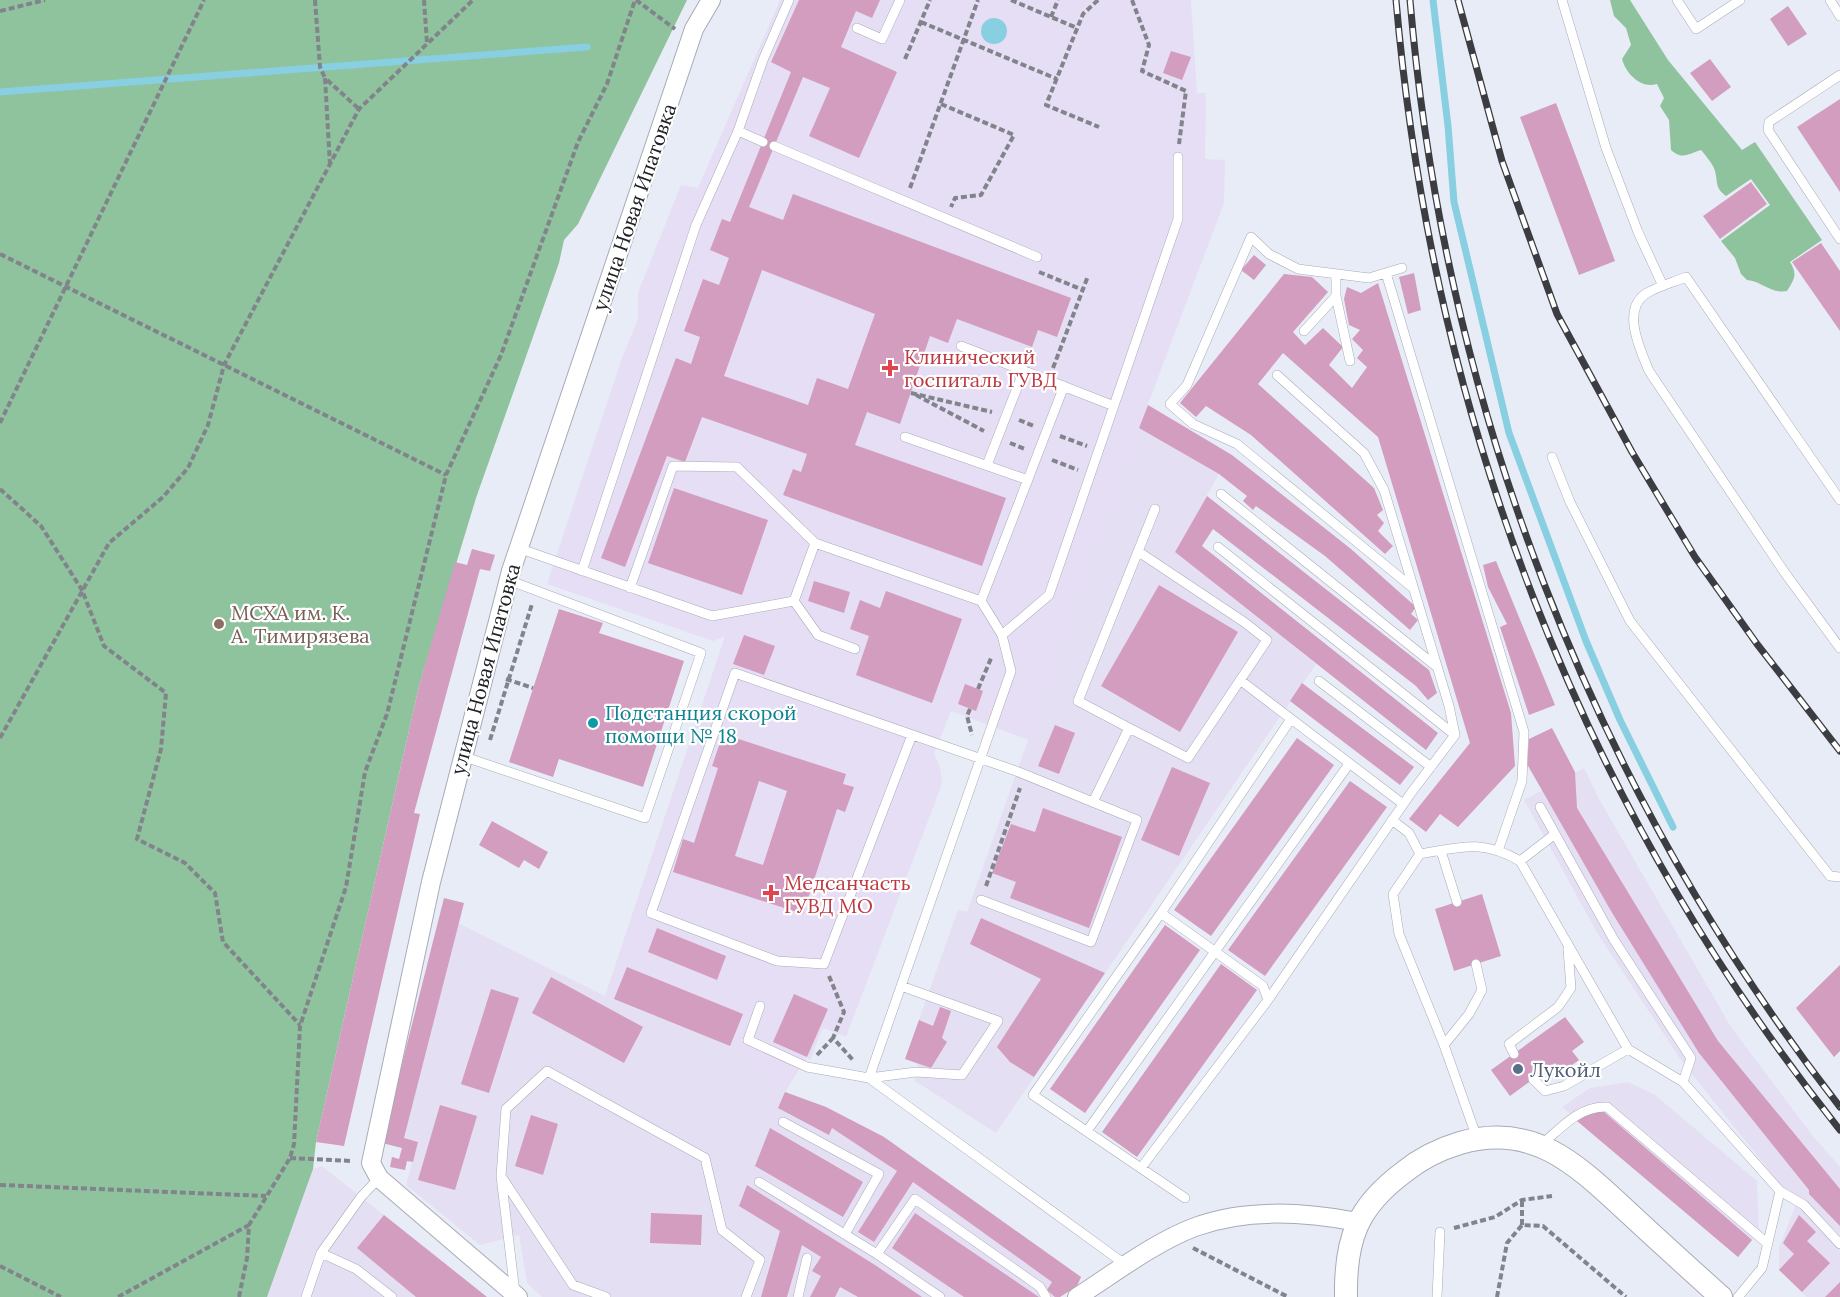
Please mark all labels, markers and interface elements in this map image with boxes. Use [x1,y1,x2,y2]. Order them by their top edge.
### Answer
street label: улица Новая Ипатовка [587,100,681,314]
place label: Клинический госпиталь ГУВД [904,344,1057,392]
marker: Клинический госпиталь ГУВД [881,359,899,377]
street label: улица Новая Ипатовка [445,561,525,777]
place label: МСХА им. К. А. Тимирязева [230,600,370,648]
marker: МСХА им. К. А. Тимирязева [212,617,226,631]
place label: Подстанция скорой помощи № 18 [605,700,797,748]
marker: Подстанция скорой помощи № 18 [586,716,600,730]
place label: Медсанчасть ГУВД МО [784,870,911,918]
marker: Медсанчасть ГУВД МО [762,884,780,902]
place label: Лукойл [1530,1057,1601,1082]
marker: Лукойл [1511,1062,1525,1076]

